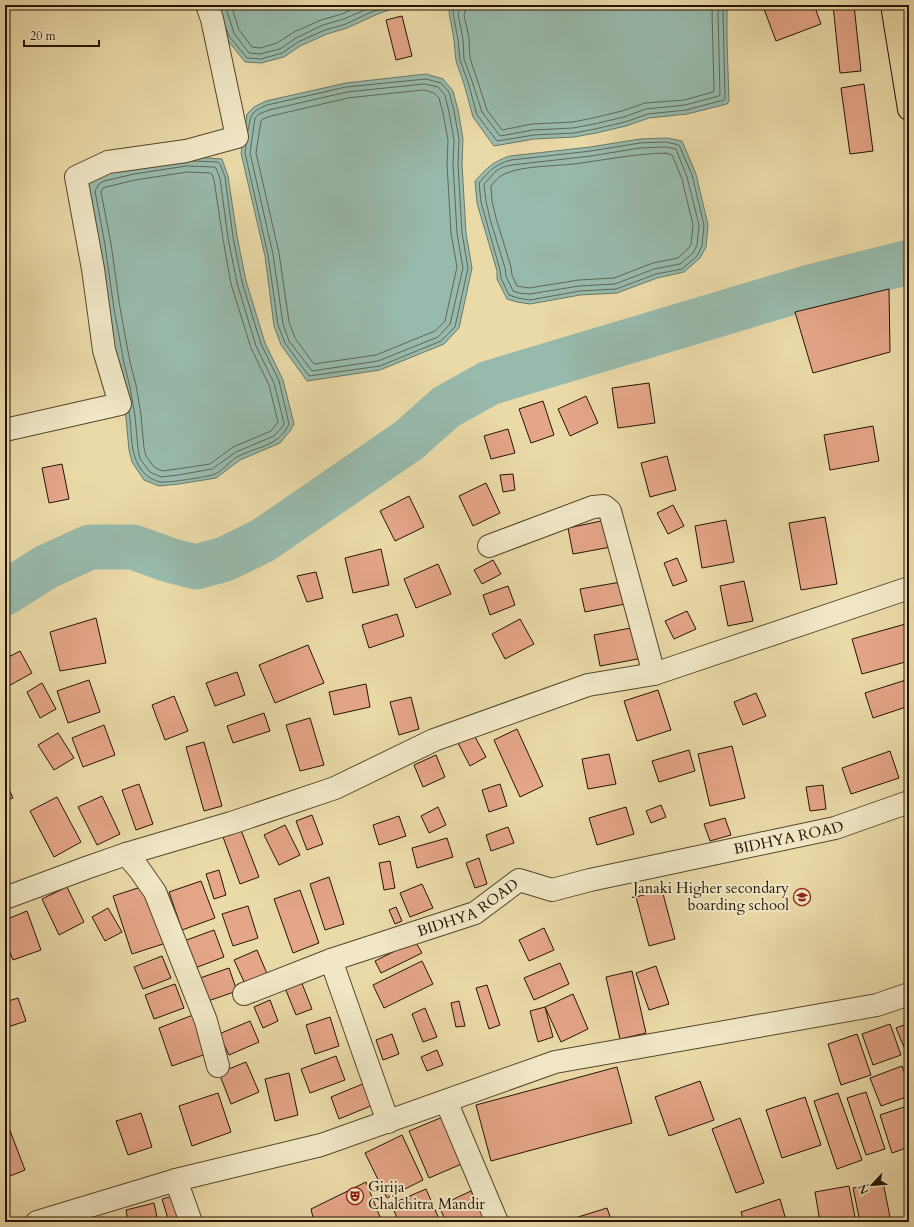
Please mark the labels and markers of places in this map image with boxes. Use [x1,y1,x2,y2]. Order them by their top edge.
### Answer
place label: Janaki Higher secondary boarding school [631,878,789,915]
school or university icon: Janaki Higher secondary boarding school [792,887,812,907]
place label: Girija Chalchitra Mandir [368,1177,485,1214]
theatre icon: Girija Chalchitra Mandir [345,1186,365,1206]

